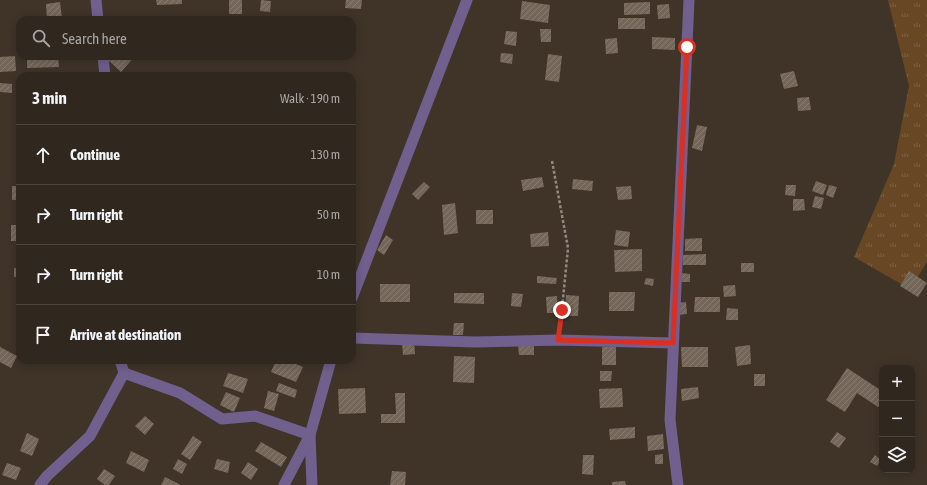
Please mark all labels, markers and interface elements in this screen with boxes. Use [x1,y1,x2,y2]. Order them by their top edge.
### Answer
search box [16,16,356,60]
icon: search [30,27,52,49]
text: Search here [62,30,127,47]
route start [678,38,696,56]
text: 3 min [32,88,67,108]
text: Walk · 190 m [280,91,340,106]
icon: ahead [32,144,54,166]
text: Continue [70,146,120,163]
text: 130 m [311,147,340,162]
icon: right [32,204,54,226]
text: Turn right [70,206,123,223]
text: 50 m [317,207,340,222]
icon: right [32,264,54,286]
text: Turn right [70,266,123,283]
text: 10 m [317,267,340,282]
route end [553,301,571,319]
icon: arrive [32,324,54,346]
text: Arrive at destination [70,326,181,343]
map controls [879,365,915,473]
button: + [879,365,915,401]
button: − [879,401,915,437]
button: layers [879,437,915,473]

